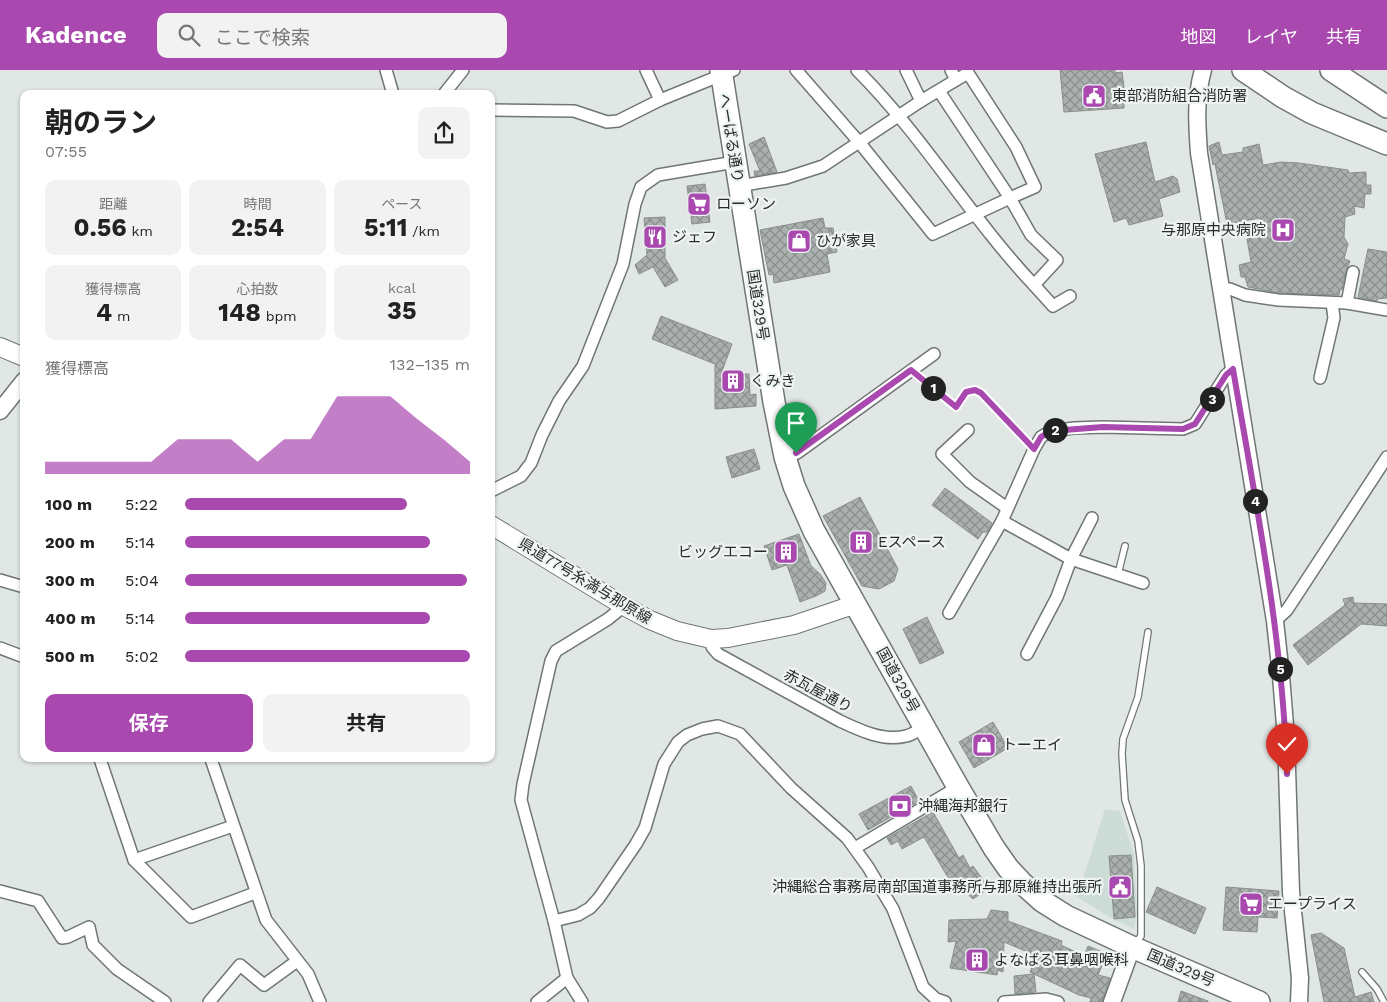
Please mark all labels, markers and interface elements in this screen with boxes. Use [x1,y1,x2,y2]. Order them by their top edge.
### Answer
search box [157,13,507,58]
text: Kadence [25,21,127,49]
icon: search [175,21,203,49]
text: ここで検索 [215,26,310,49]
text: 地図 [1181,26,1217,47]
text: レイヤ [1245,26,1298,47]
text: 共有 [1326,26,1362,47]
public building icon: 東部消防組合消防署 [1081,83,1107,109]
place label: 東部消防組合消防署 [1112,87,1247,105]
street label: へーばる通り [715,92,747,184]
text: 朝のラン [45,106,157,139]
button: share [418,107,470,159]
text: 07:55 [45,142,87,161]
supermarket icon: ローソン [686,191,712,217]
place label: ローソン [716,195,776,213]
text: 距離 [99,196,127,212]
text: 時間 [243,196,271,212]
text: ペース [381,196,422,212]
text: 0.56 [74,213,127,242]
text: 2:54 [231,213,284,242]
text: 5:11 [364,213,408,242]
hospital icon: 与那原中央病院 [1270,217,1296,243]
place label: 与那原中央病院 [1161,221,1266,239]
text: km [127,223,153,239]
text: /km [408,223,440,239]
restaurant icon: ジェフ [642,224,668,250]
place label: ジェフ [672,228,717,246]
shop icon: ひが家具 [786,228,812,254]
place label: ひが家具 [816,232,876,250]
street label: 国道329号 [743,268,773,342]
text: kcal [388,280,416,296]
text: 獲得標高 [85,281,141,297]
text: 心拍数 [236,281,278,297]
text: 35 [387,296,417,325]
text: 4 [96,298,112,327]
text: 148 [218,298,261,327]
text: m [112,308,130,324]
text: bpm [261,308,297,324]
text: 132–135 m [390,355,470,374]
text: 獲得標高 [45,359,109,378]
building icon: くみき [720,368,746,394]
place label: くみき [750,372,796,390]
pin: 1 [920,376,946,400]
text: 1 [930,380,937,396]
pin: 3 [1200,386,1224,412]
text: 3 [1208,391,1217,407]
pin [775,402,817,453]
icon: arrive [782,409,810,437]
pin: 2 [1042,418,1068,442]
text: 2 [1051,422,1060,438]
pin: 4 [1242,488,1268,514]
text: 4 [1251,493,1260,509]
text: 100 m [45,495,92,514]
text: 5:22 [125,495,158,514]
building icon: Eスペース [848,529,874,555]
text: 200 m [45,533,95,552]
text: 5:14 [125,533,155,552]
place label: Eスペース [878,533,946,551]
street label: 県道77号糸満与那原線 [515,534,655,628]
building icon: ビッグエコー [773,539,799,565]
place label: ビッグエコー [678,543,768,561]
text: 300 m [45,571,95,590]
text: 5:04 [125,571,159,590]
text: 400 m [45,609,96,628]
text: 5:14 [125,609,155,628]
street label: 国道329号 [873,644,923,716]
text: 500 m [45,647,95,666]
text: 5:02 [125,647,158,666]
pin: 5 [1268,656,1292,682]
text: 5 [1276,661,1285,677]
street label: 赤瓦屋通り [781,665,855,717]
button: 保存 [45,694,253,752]
button: 共有 [263,694,470,752]
pin [1266,723,1308,774]
icon: check [1273,730,1301,758]
shop icon: トーエイ [971,732,997,758]
place label: トーエイ [1002,736,1062,754]
bank icon: 沖縄海邦銀行 [887,793,913,819]
place label: 沖縄海邦銀行 [918,797,1008,815]
public building icon: 沖縄総合事務局南部国道事務所与那原維持出張所 [1107,874,1133,900]
place label: 沖縄総合事務局南部国道事務所与那原維持出張所 [772,878,1102,896]
supermarket icon: エープライス [1238,891,1264,917]
place label: エープライス [1268,895,1357,913]
street label: 国道329号 [1144,946,1218,990]
building icon: よなばる耳鼻咽喉科 [964,947,990,973]
place label: よなばる耳鼻咽喉科 [994,951,1129,969]

